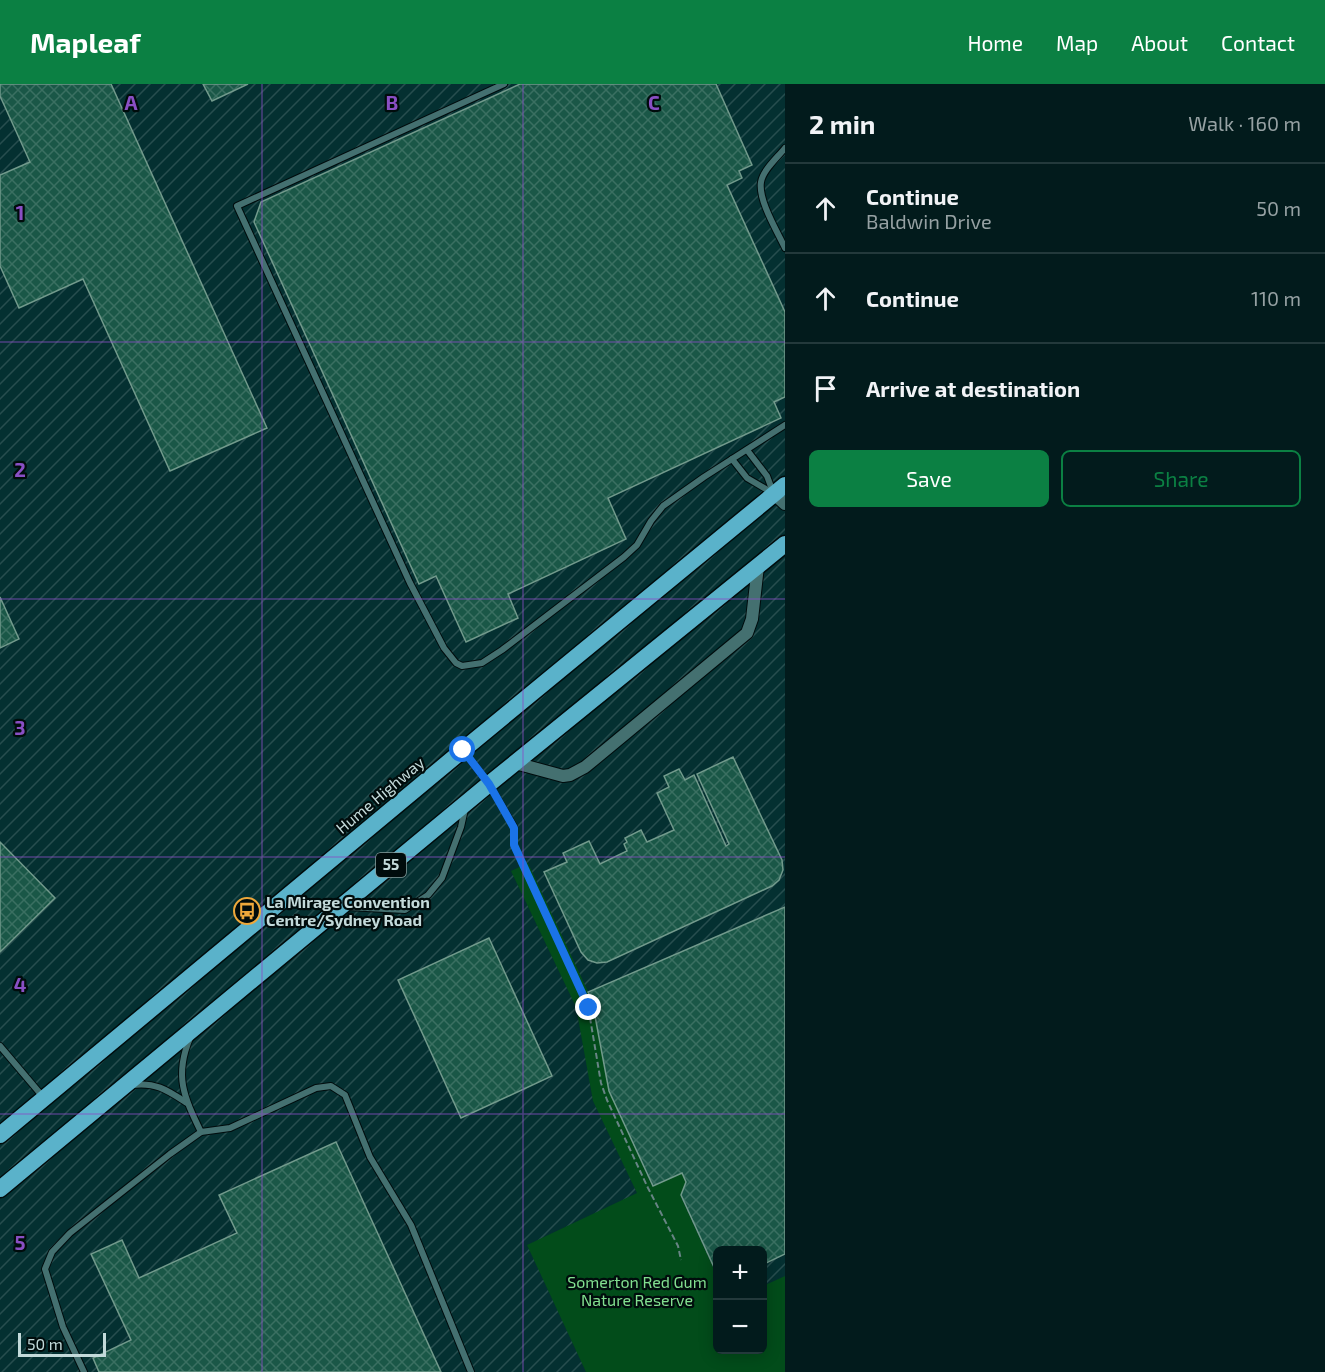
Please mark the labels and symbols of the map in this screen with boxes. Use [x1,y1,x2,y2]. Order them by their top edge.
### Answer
text: A [124,90,138,114]
text: B [386,90,398,114]
text: C [648,90,660,114]
text: 1 [16,200,24,224]
text: 2 [14,457,26,481]
text: 3 [14,715,26,739]
route start [449,736,475,762]
street label: Hume Highway [332,752,428,837]
road number: 55 [376,853,406,877]
place label: La Mirage Convention Centre/Sydney Road [266,892,430,930]
bus stop icon: La Mirage Convention Centre/Sydney Road [232,896,262,926]
text: 4 [14,972,27,996]
route end [575,994,601,1020]
text: 5 [14,1230,26,1254]
park label: Somerton Red Gum Nature Reserve [567,1272,707,1309]
scale bar [18,1330,106,1358]

